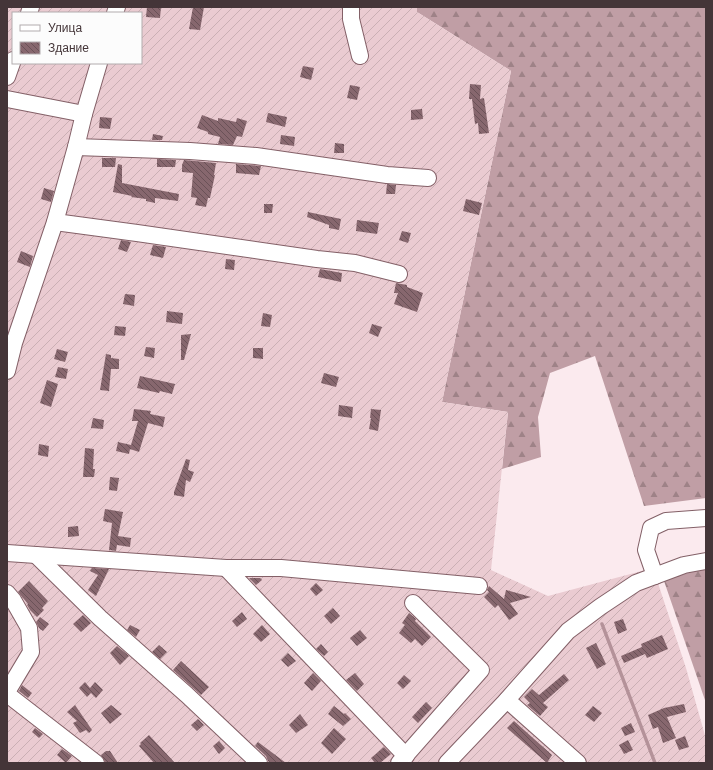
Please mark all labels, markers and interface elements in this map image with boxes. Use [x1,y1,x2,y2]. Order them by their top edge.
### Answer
legend [12,12,142,64]
text: Улица [48,21,82,35]
text: Здание [48,41,89,55]

